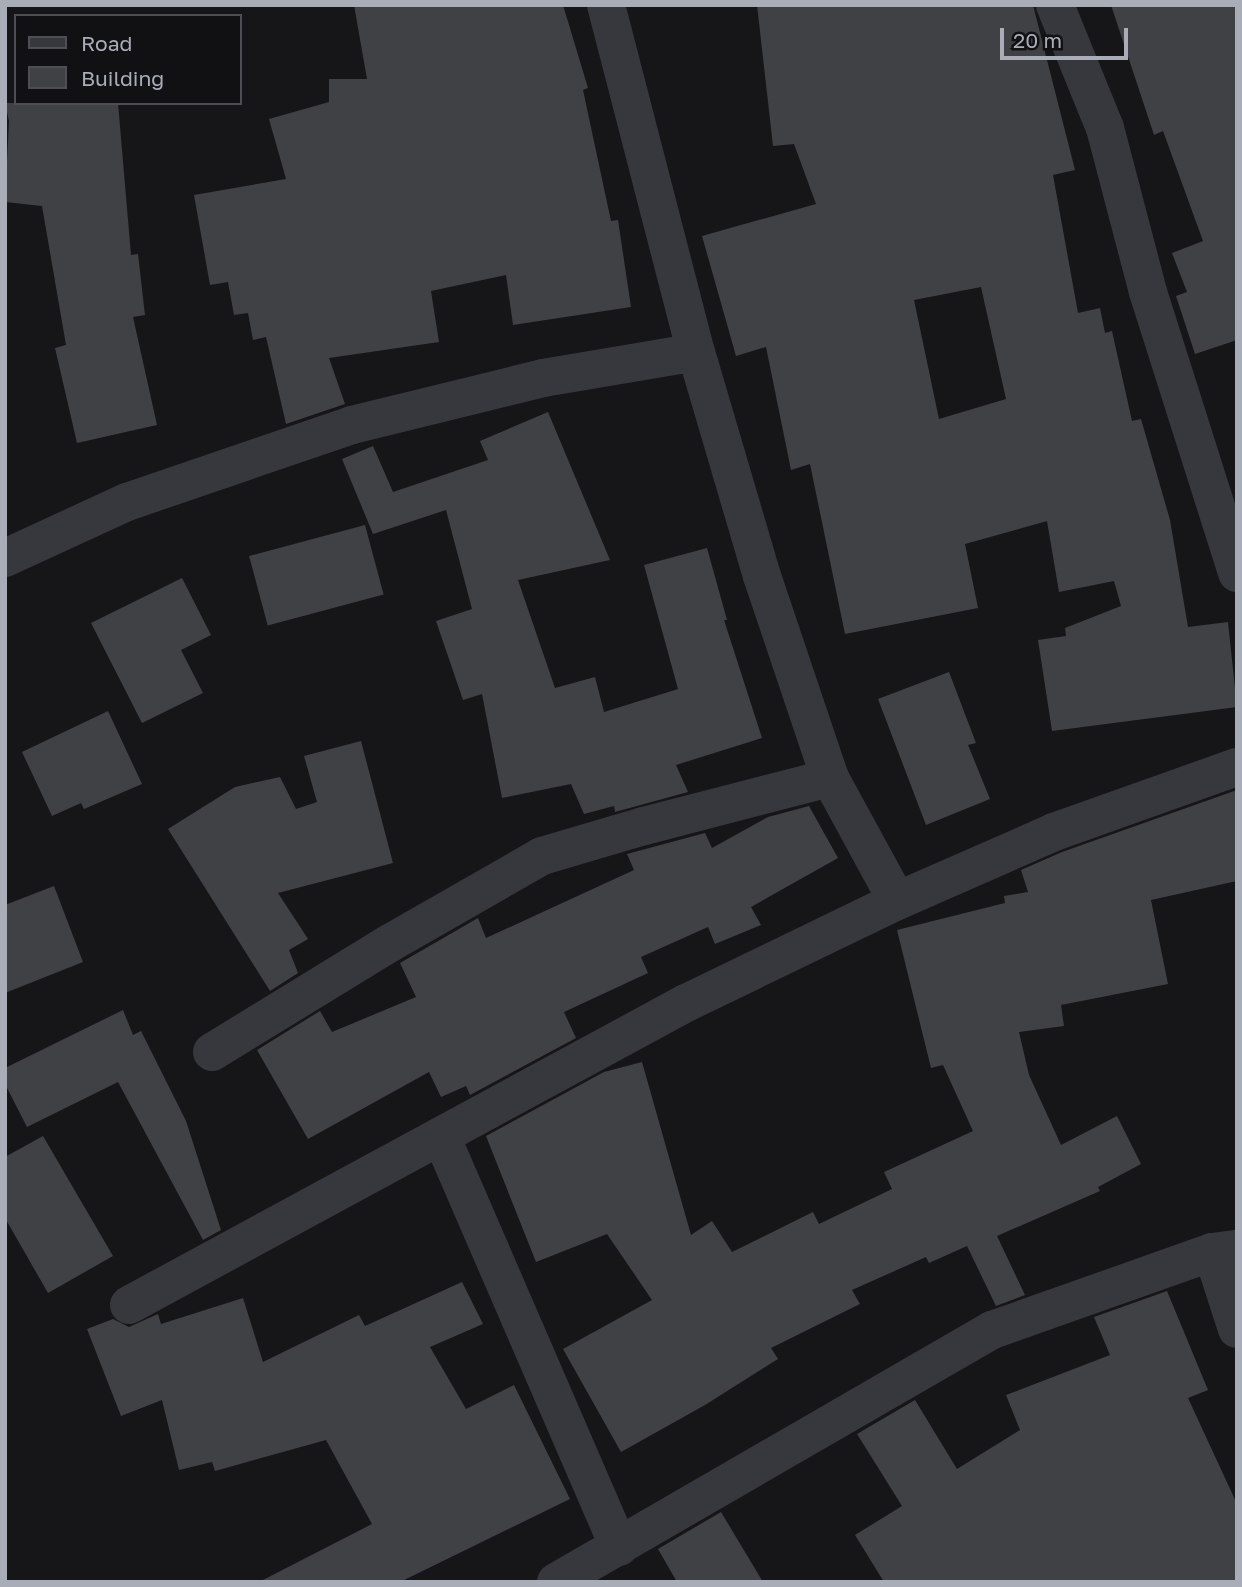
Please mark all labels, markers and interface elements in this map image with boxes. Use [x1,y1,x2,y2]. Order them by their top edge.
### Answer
legend [14,14,242,105]
scale bar [1004,14,1132,58]
text: 20 m [1013,27,1062,53]
text: Road [81,30,132,56]
text: Building [81,65,164,91]

